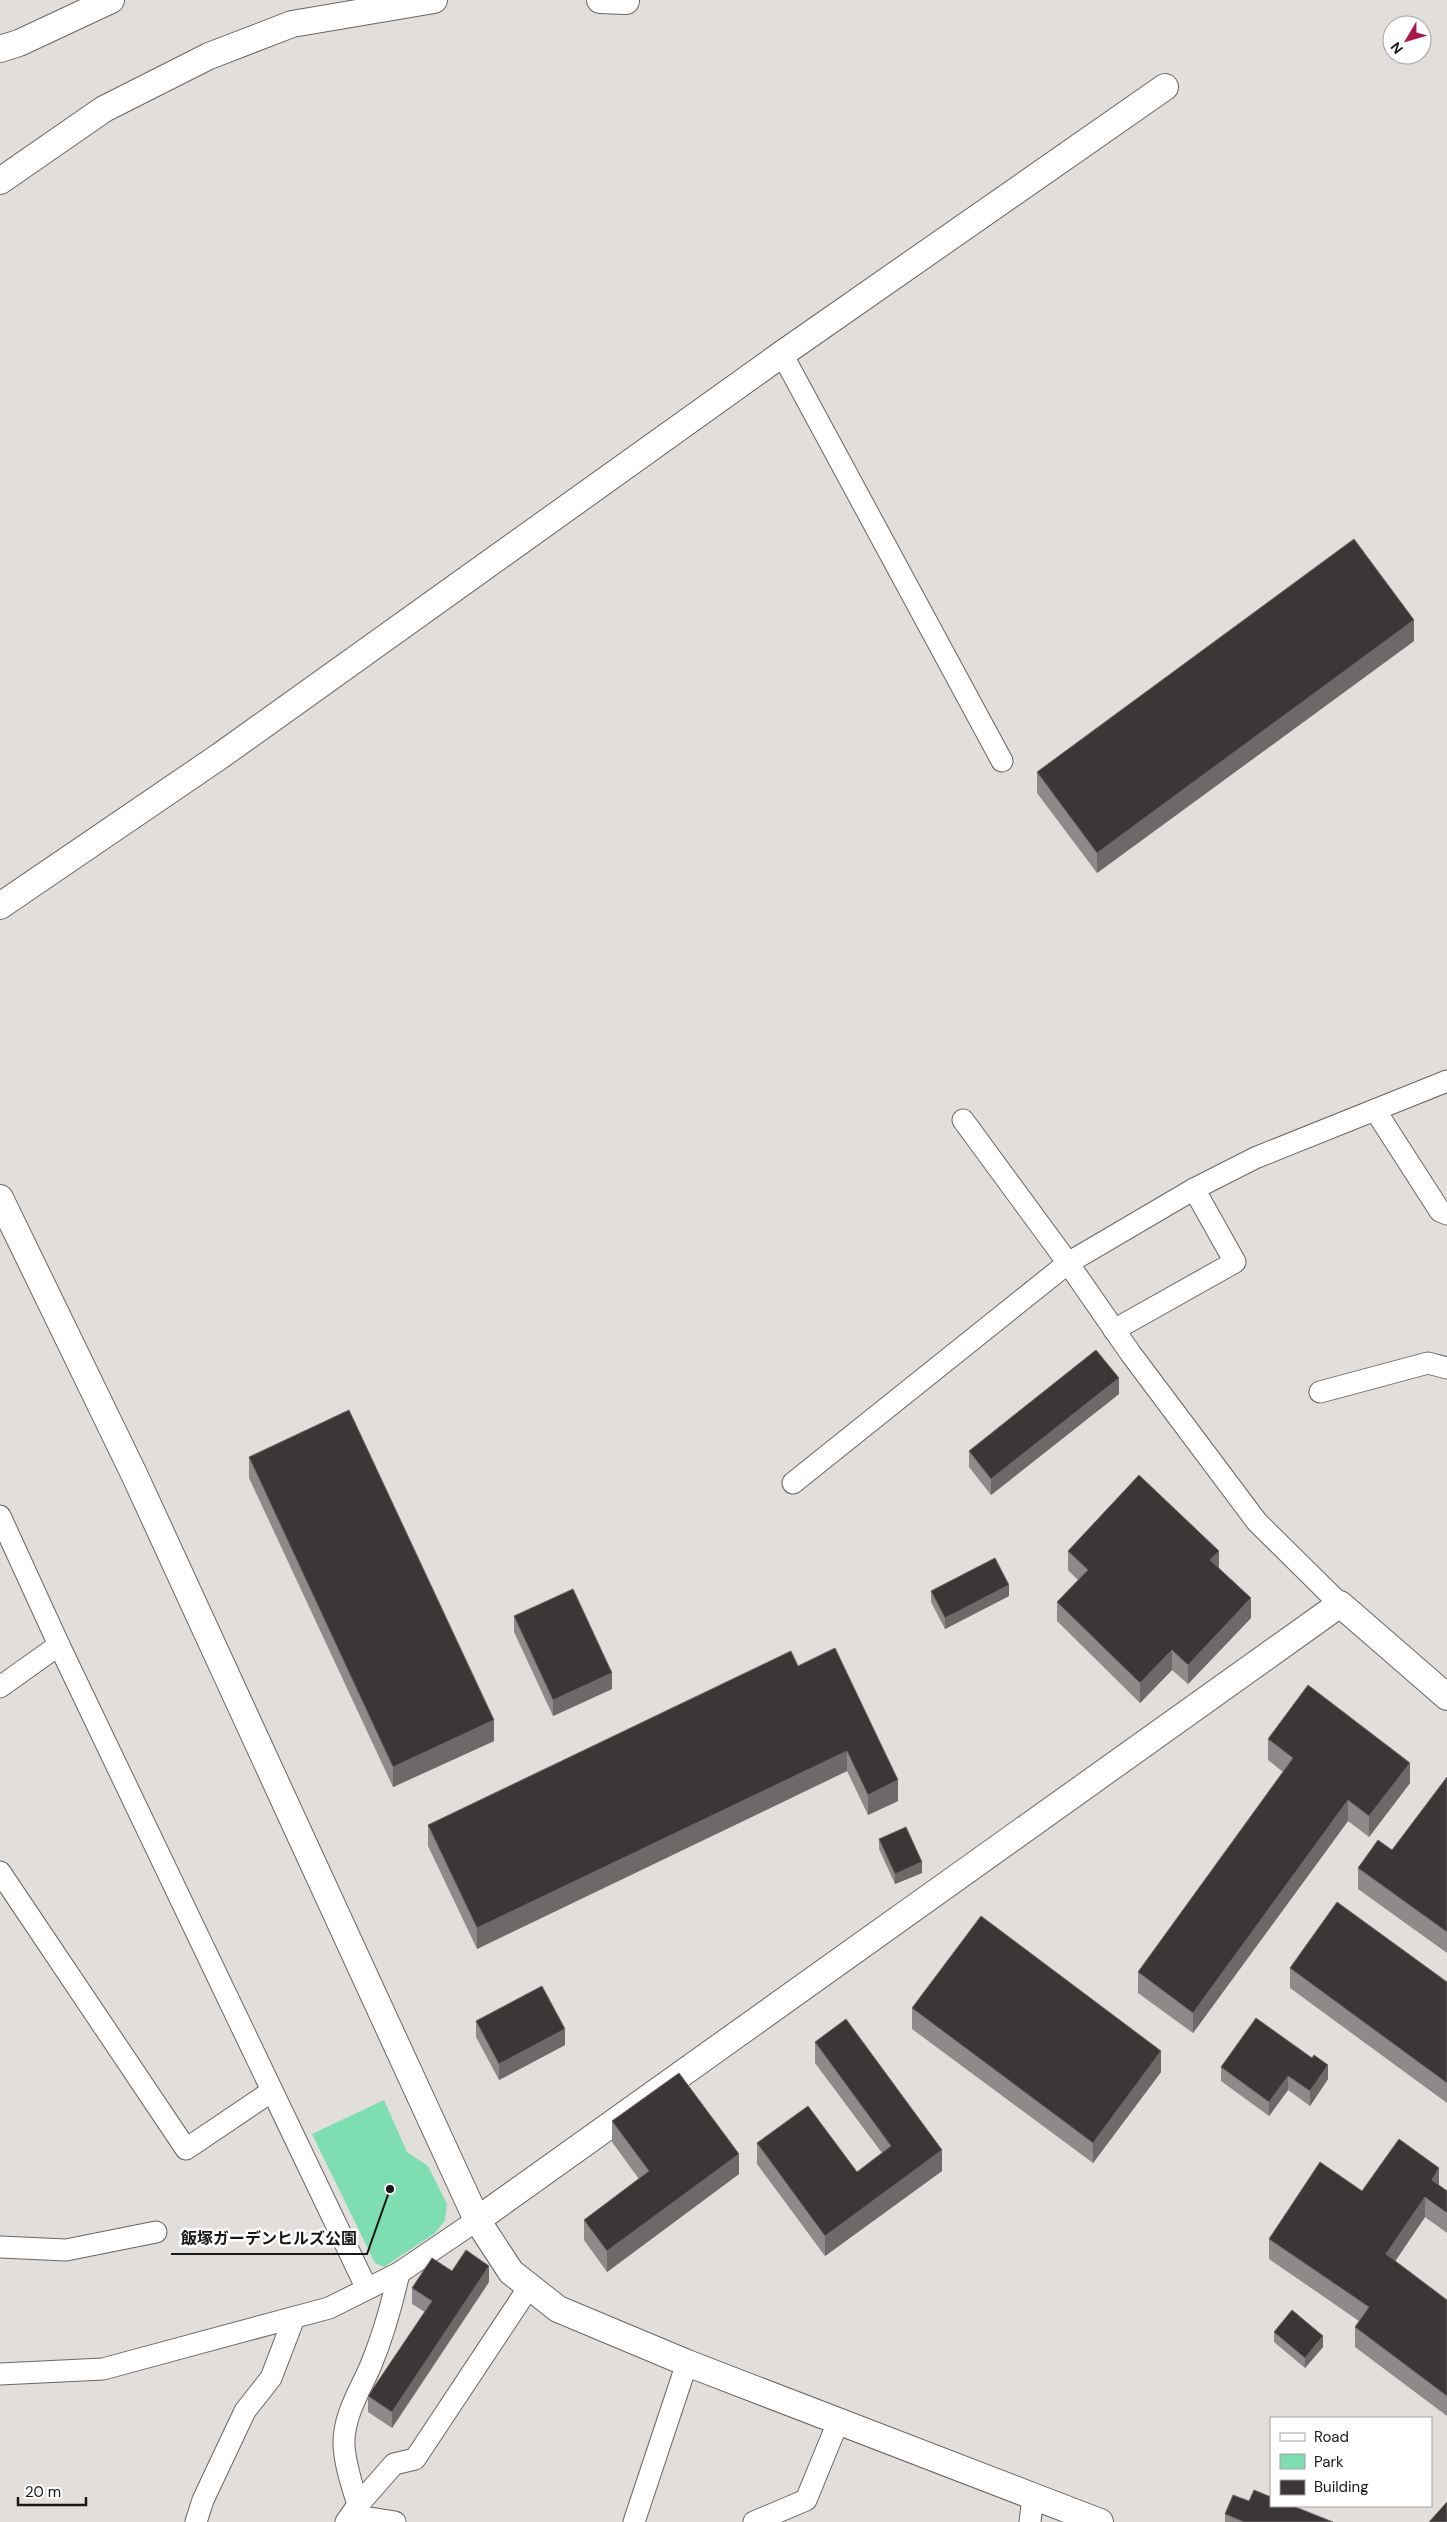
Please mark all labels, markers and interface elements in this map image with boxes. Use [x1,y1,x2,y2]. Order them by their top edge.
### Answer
north arrow [1382,15,1432,65]
text: N [1387,38,1407,58]
callout: 飯塚ガーデンヒルズ公園 [171,2223,367,2254]
text: 飯塚ガーデンヒルズ公園 [180,2228,357,2249]
legend [1270,2417,1432,2507]
text: Road [1314,2427,1349,2447]
text: Park [1314,2452,1344,2472]
scale bar [18,2474,85,2506]
text: Building [1314,2477,1369,2497]
text: 20 m [25,2482,61,2502]

